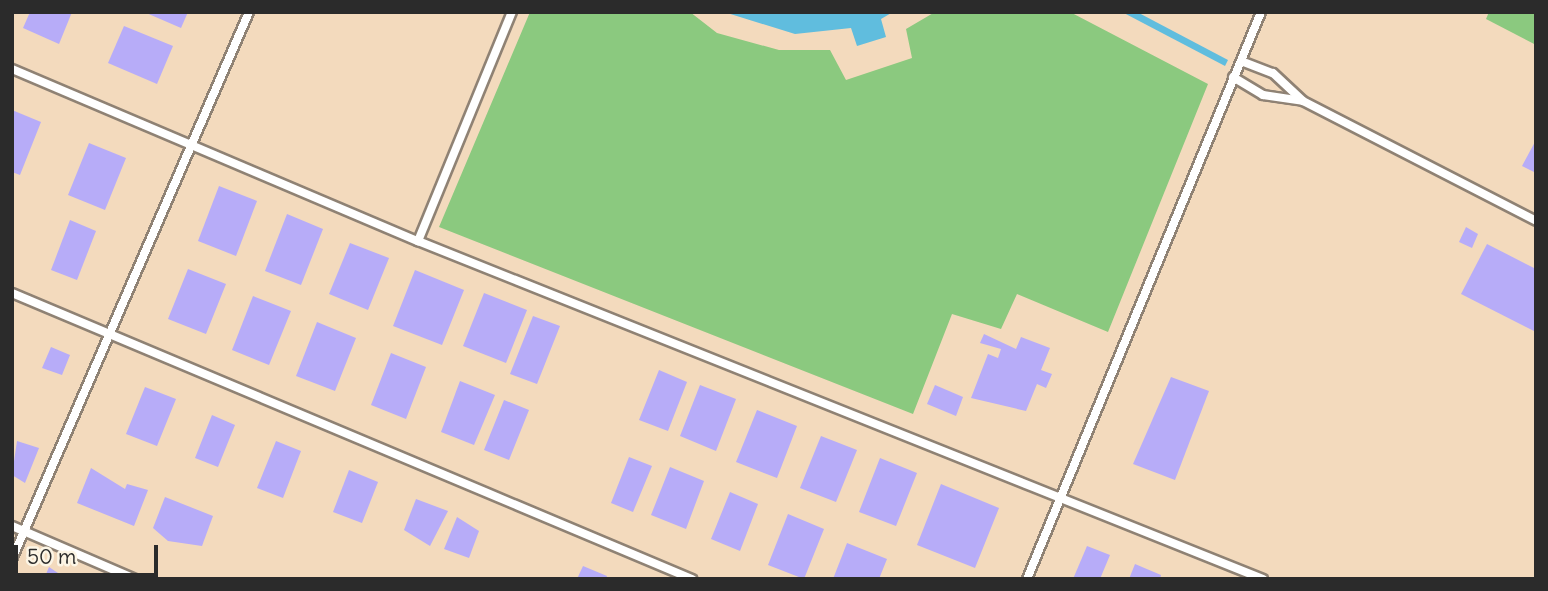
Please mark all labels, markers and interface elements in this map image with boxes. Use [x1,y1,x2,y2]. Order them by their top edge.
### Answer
scale bar [18,532,161,576]
text: 50 m [27,543,76,570]

